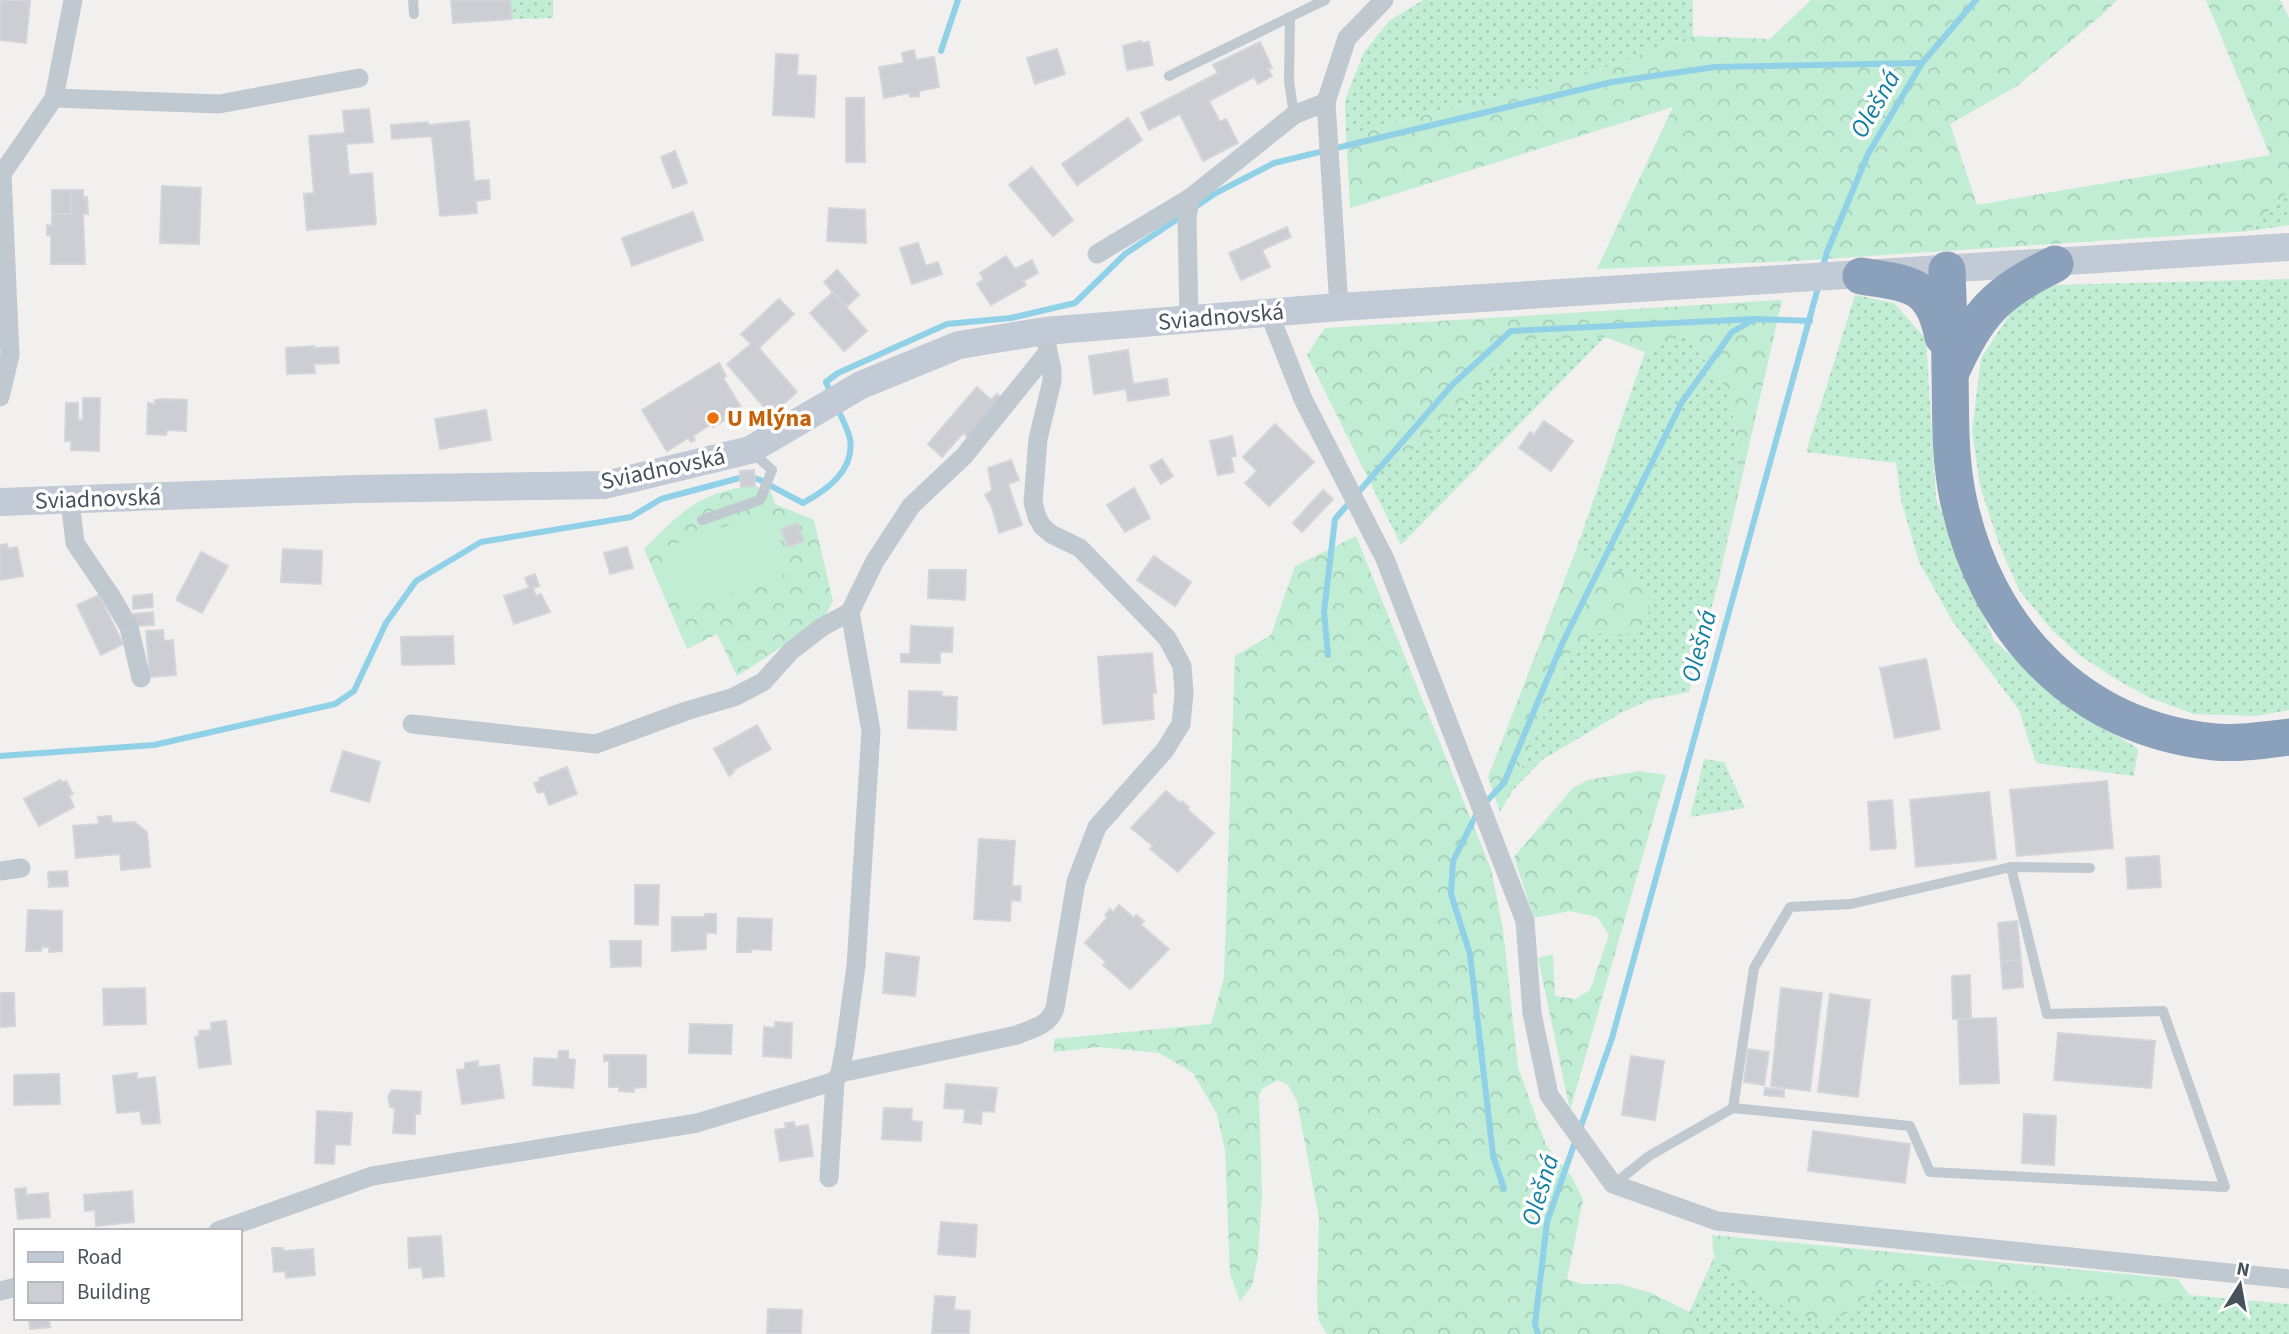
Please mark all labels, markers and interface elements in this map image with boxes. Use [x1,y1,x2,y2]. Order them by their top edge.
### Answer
water label: Olešná [1841,63,1909,145]
street label: Sviadnovská [1157,294,1285,340]
place label: U Mlýna [727,401,812,436]
marker: U Mlýna [705,410,721,426]
street label: Sviadnovská [598,439,728,499]
street label: Sviadnovská [34,479,162,519]
water label: Olešná [1672,606,1726,686]
water label: Olešná [1512,1149,1568,1231]
legend [14,1229,242,1320]
text: Road [77,1242,122,1272]
north arrow [2205,1250,2275,1320]
text: N [2234,1255,2252,1284]
text: Building [77,1277,151,1307]

